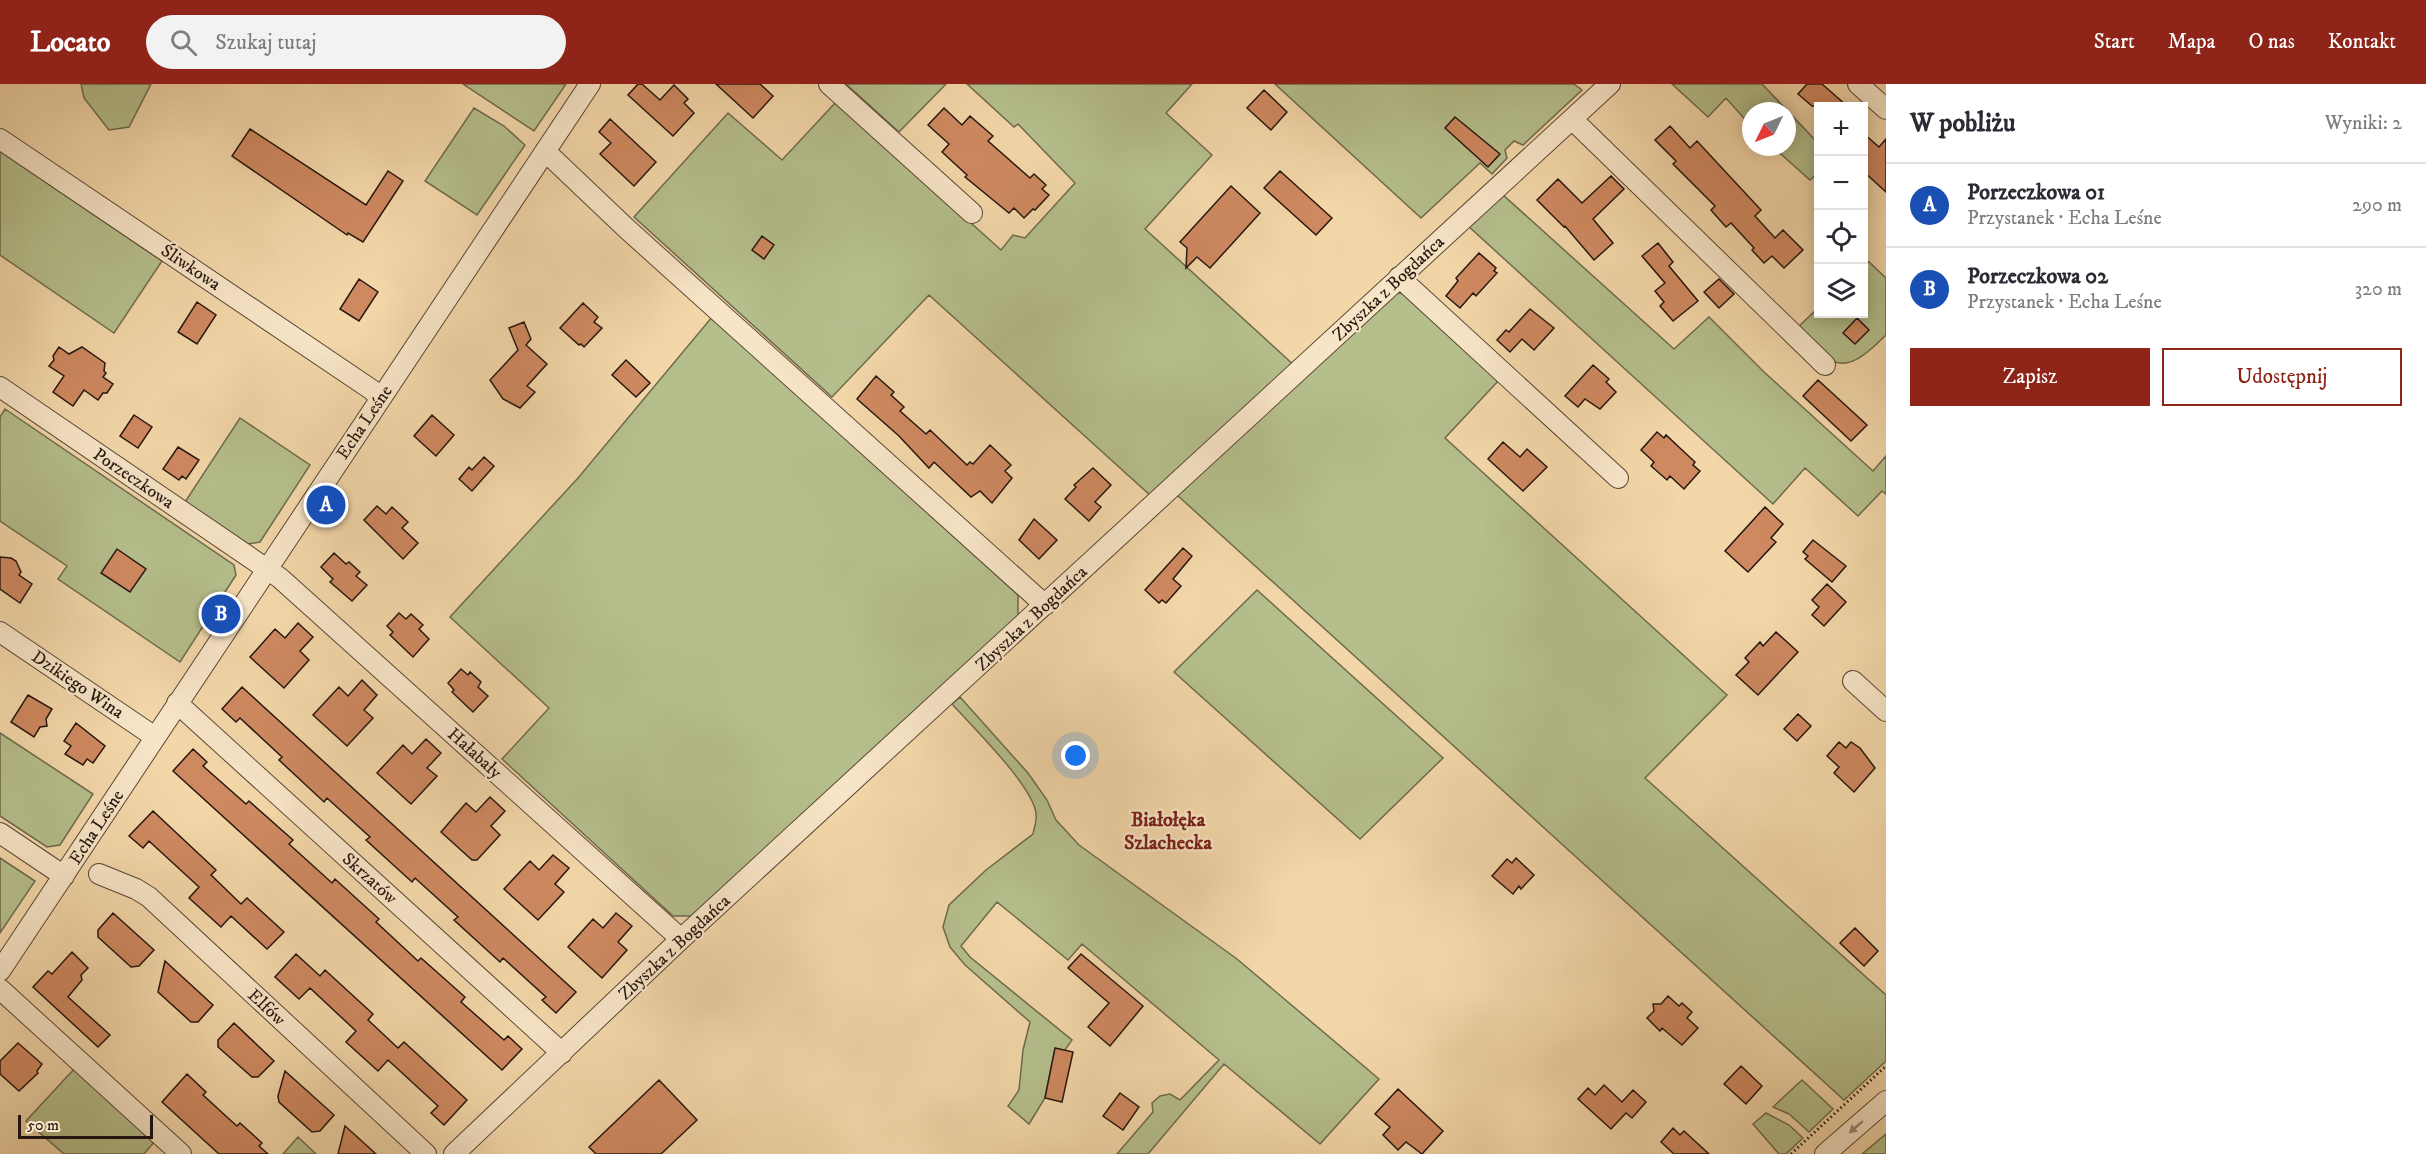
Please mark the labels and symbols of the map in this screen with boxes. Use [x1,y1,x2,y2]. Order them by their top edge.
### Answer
north arrow [1742,102,1796,156]
street label: Zbyszka z Bogdańca [1328,231,1449,346]
street label: Śliwkowa [156,239,225,296]
street label: Echa Leśne [332,381,398,464]
street label: Porzeczkowa [89,444,178,514]
pin: A [306,482,346,528]
street label: Zbyszka z Bogdańca [971,561,1092,676]
pin: B [202,592,240,636]
street label: Dzikiego Wina [27,646,128,724]
street label: Hałabały [443,724,506,784]
your location [1061,741,1090,770]
street label: Echa Leśne [65,786,129,869]
district label: Białołęka Szlachecka [1124,808,1212,856]
street label: Skrzatów [337,848,402,910]
street label: Zbyszka z Bogdańca [614,890,735,1005]
street label: Elfów [243,985,290,1031]
scale bar [18,1112,153,1140]
one-way arrow [1849,1120,1864,1133]

